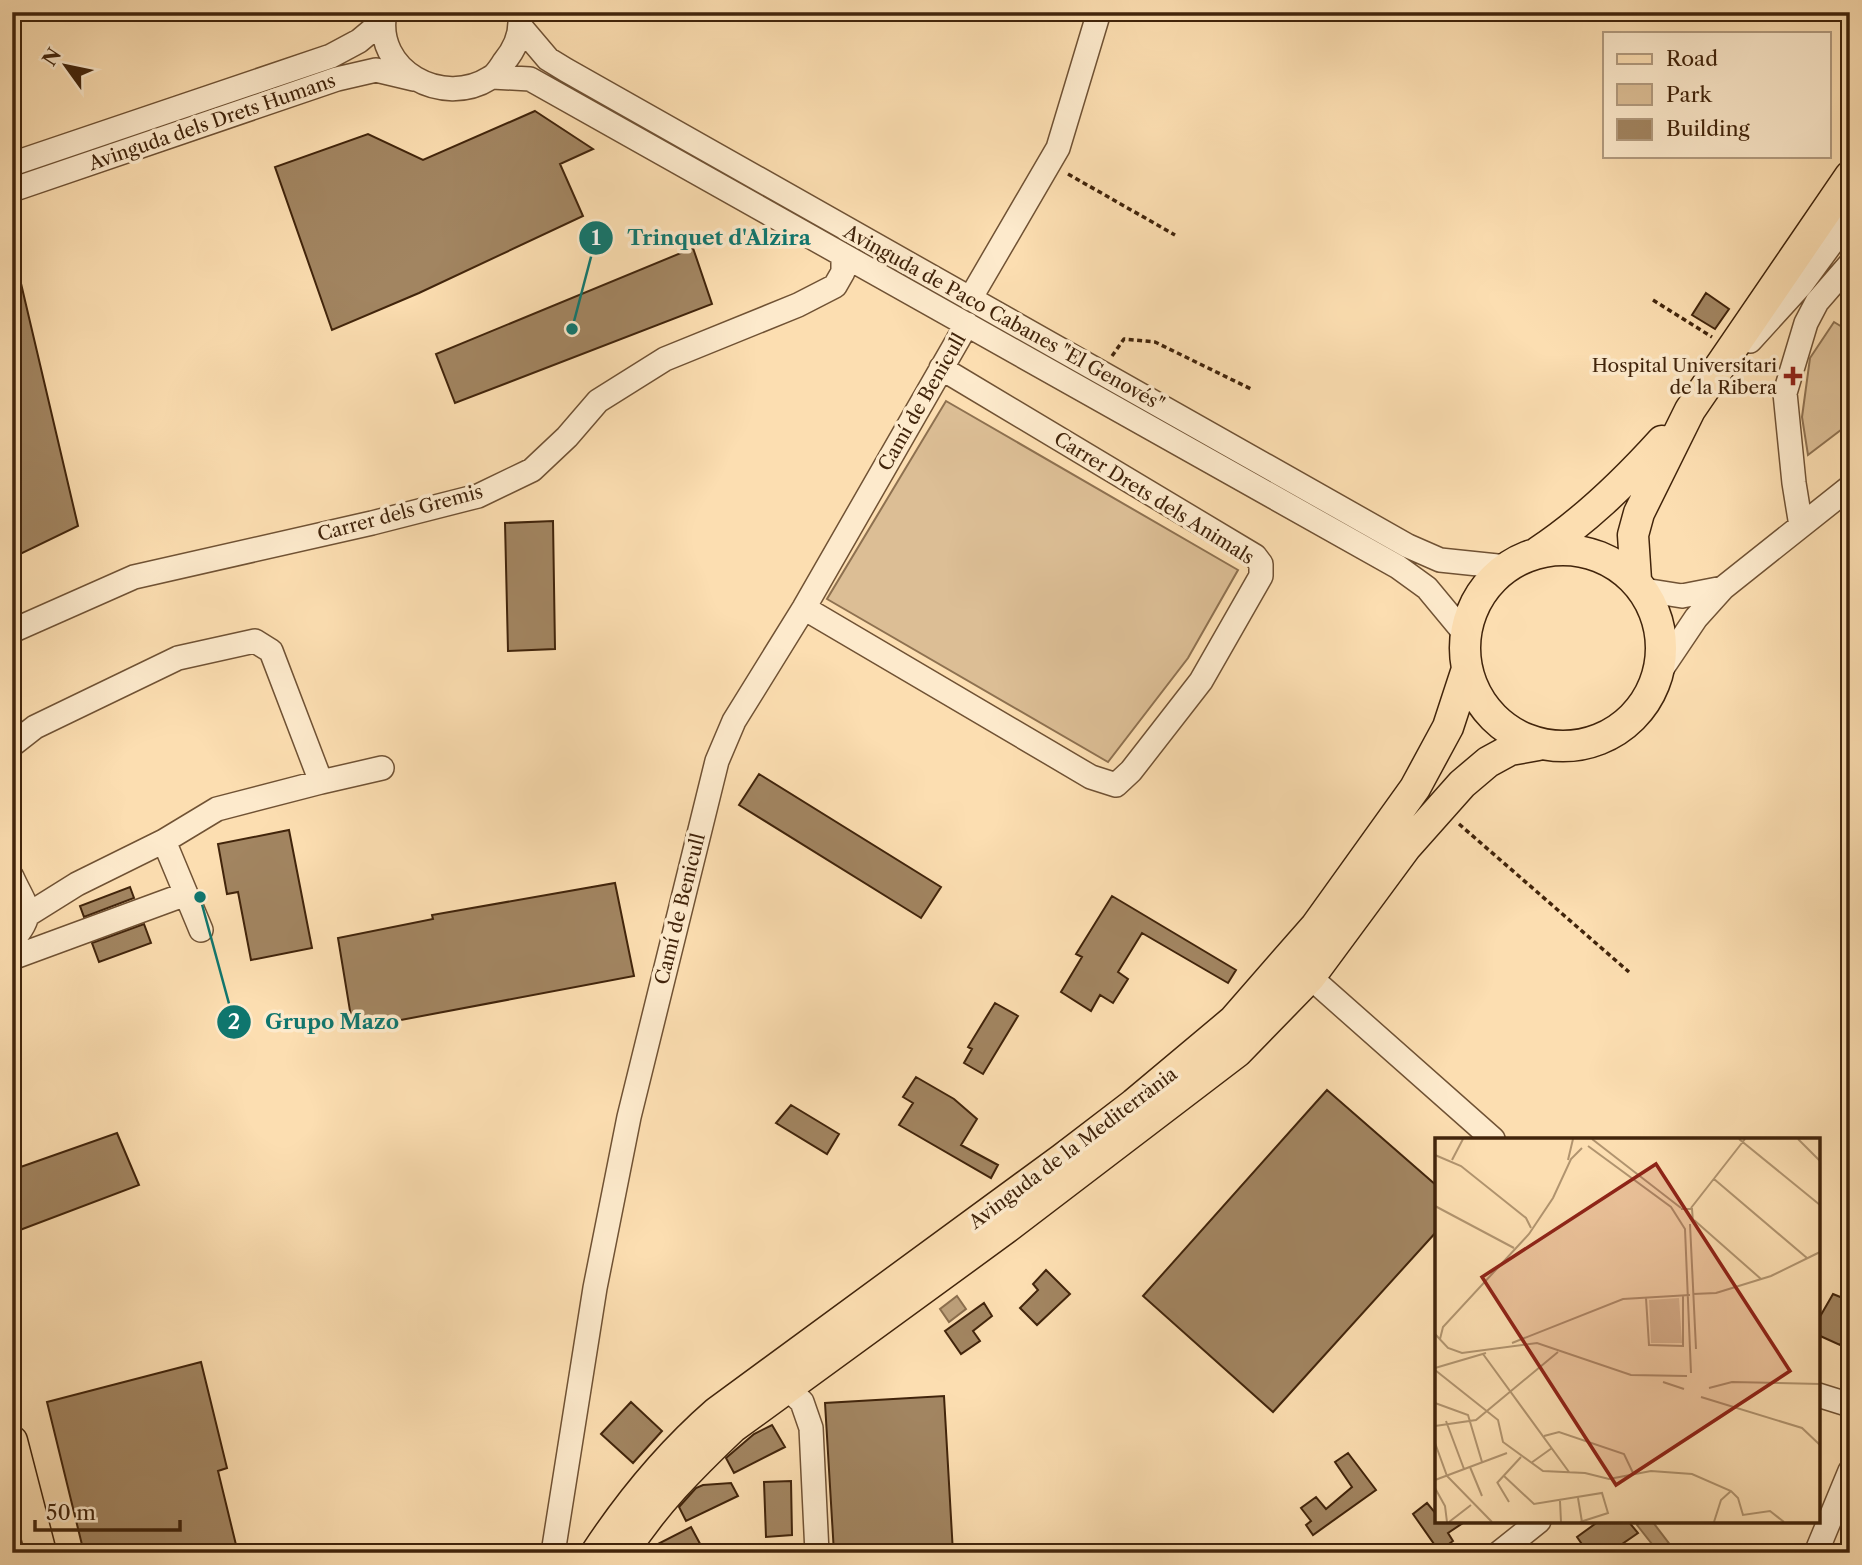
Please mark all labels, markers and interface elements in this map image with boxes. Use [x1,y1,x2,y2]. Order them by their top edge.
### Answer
north arrow [32,32,102,102]
legend [1603,32,1830,158]
text: N [38,44,66,70]
text: Road [1666,46,1718,71]
street label: Avinguda dels Drets Humans [85,69,338,175]
text: Park [1666,82,1712,107]
text: Building [1666,116,1751,141]
callout: Trinquet d'Alzira [579,217,825,259]
street label: Avinguda de Paco Cabanes "El Genovés" [839,220,1168,416]
text: 1 [591,225,601,250]
text: Trinquet d'Alzira [627,225,812,250]
street label: Camí de Benicull [873,329,971,475]
place label: Hospital Universitari de la Ribera [1592,354,1777,399]
marker: Hospital Universitari de la Ribera [1783,366,1803,386]
street label: Carrer Drets dels Animals [1050,427,1258,569]
street label: Carrer dels Gremis [315,480,485,546]
street label: Camí de Benicull [650,831,710,987]
callout: Grupo Mazo [216,1001,413,1043]
text: 2 [228,1009,240,1034]
text: Grupo Mazo [265,1009,399,1034]
street label: Avinguda de la Mediterrània [964,1062,1182,1234]
inset map [1435,1138,1820,1523]
scale bar [35,1488,180,1532]
text: 50 m [46,1500,96,1525]

